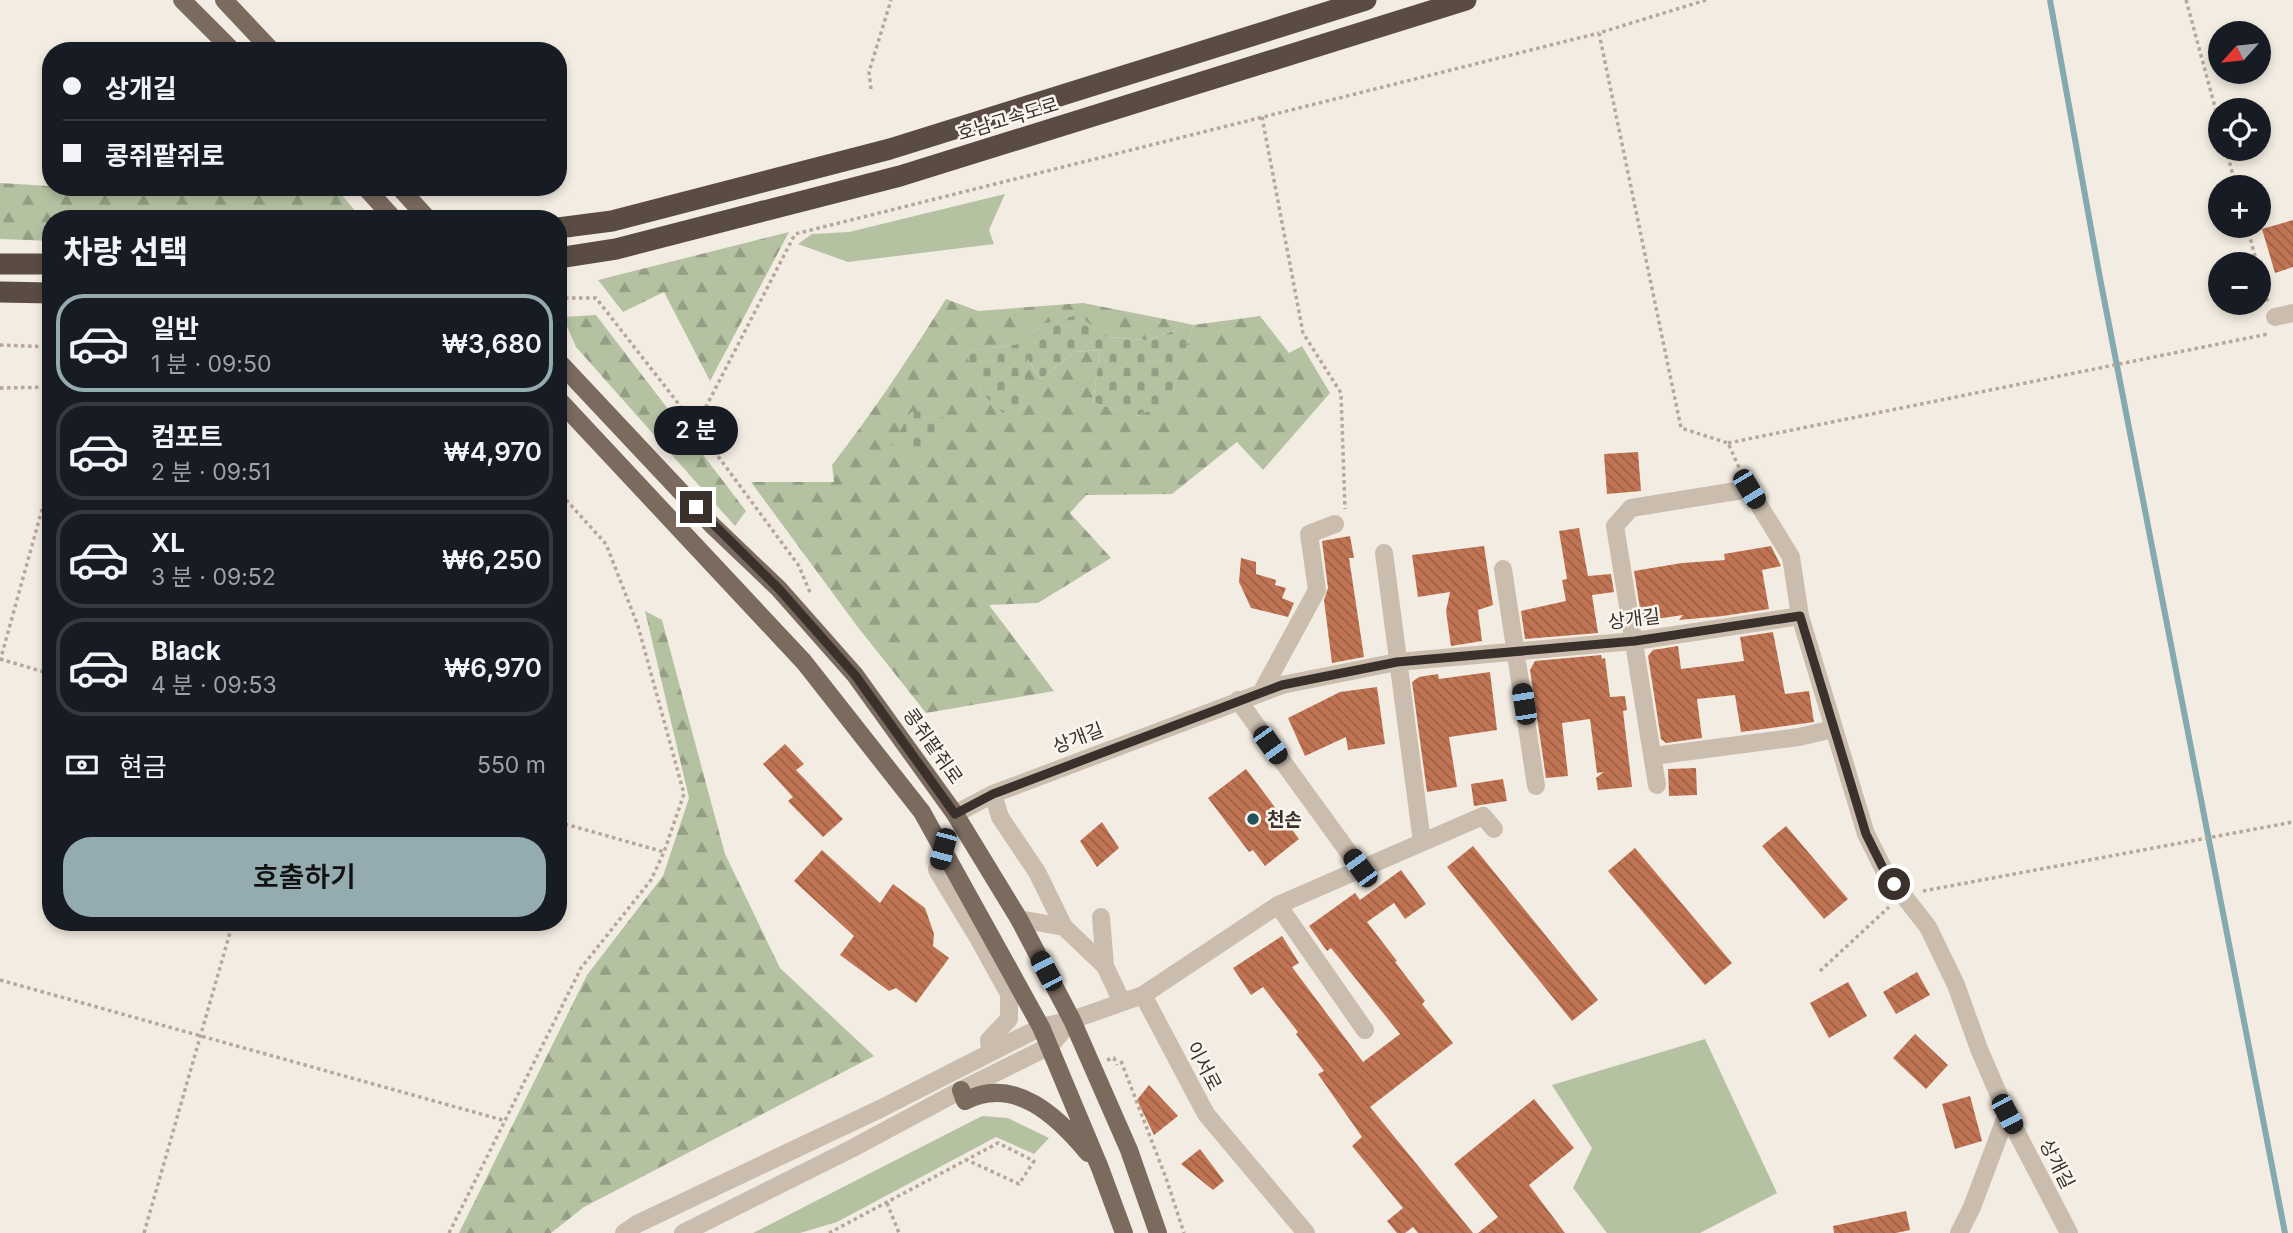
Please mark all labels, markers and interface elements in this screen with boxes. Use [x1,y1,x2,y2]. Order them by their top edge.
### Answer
north arrow [2208,21,2272,84]
map controls [2208,21,2271,315]
text: 상개길 [105,73,177,104]
street label: 호남고속도로 [954,93,1062,145]
button: locate [2208,98,2271,161]
text: 콩쥐팥쥐로 [105,140,225,171]
button: + [2208,175,2271,238]
text: 차량 선택 [63,232,188,271]
button: − [2208,252,2271,315]
icon: car [67,312,130,375]
text: 일반 [151,313,199,344]
text: ₩3,680 [442,328,542,359]
text: 1 분 · 09:50 [151,350,271,378]
callout: 2 분 [654,406,738,454]
text: 2 분 [675,416,717,444]
icon: car [67,420,130,483]
text: 컴포트 [151,421,223,452]
text: ₩4,970 [443,436,542,467]
text: 2 분 · 09:51 [151,458,271,486]
car [1730,466,1769,512]
route end [680,491,712,523]
text: XL [151,527,185,558]
icon: car [67,528,130,591]
text: ₩6,250 [442,544,542,575]
text: 3 분 · 09:52 [151,563,276,591]
street label: 상개길 [1607,604,1661,634]
text: Black [151,635,221,666]
icon: car [67,636,130,699]
text: ₩6,970 [444,652,542,683]
text: 4 분 · 09:53 [151,671,277,699]
car [1511,682,1538,726]
street label: 콩쥐팥쥐로 [899,704,967,788]
street label: 상개길 [1049,718,1107,758]
car [1250,722,1291,768]
icon: cash [63,746,101,784]
text: 현금 [119,751,167,782]
text: 550 m [477,751,546,779]
place label: 천손 [1267,808,1302,831]
marker: 천손 [1245,811,1261,827]
car [928,826,959,872]
button: 호출하기 [63,837,546,917]
car [1340,845,1381,891]
route start [1878,868,1910,900]
car [1027,948,1066,994]
street label: 이서로 [1182,1037,1226,1095]
car [1988,1091,2027,1137]
street label: 상개길 [2035,1135,2079,1193]

